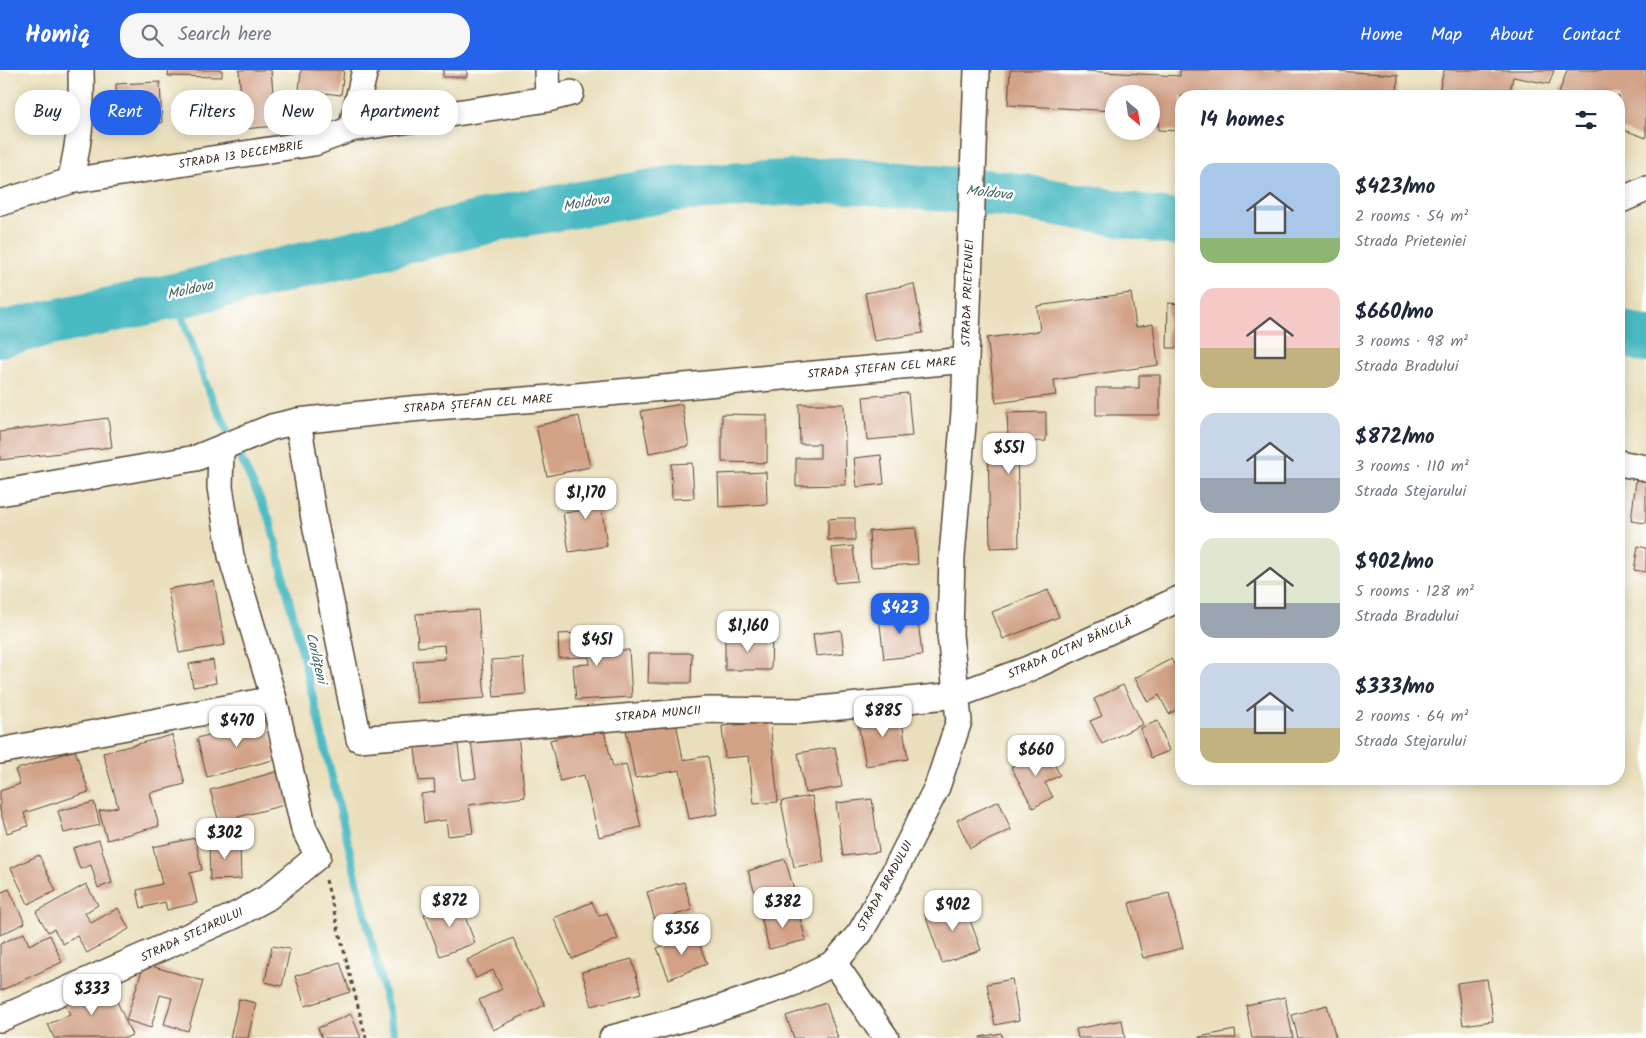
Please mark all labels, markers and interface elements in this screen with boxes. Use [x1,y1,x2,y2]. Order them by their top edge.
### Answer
search box [120,13,470,58]
text: Homiq [25,16,90,55]
text: Search here [178,20,272,50]
icon: search [138,21,166,49]
text: Home [1360,21,1403,50]
text: Map [1431,21,1462,50]
text: About [1490,21,1534,50]
text: Contact [1562,21,1621,50]
north arrow [1105,85,1160,140]
map controls [1105,85,1160,140]
chip: Buy [15,90,80,135]
chip: Rent [90,90,161,135]
chip: Filters [171,90,254,135]
chip: New [264,90,332,135]
chip: Apartment [342,90,458,135]
text: 14 homes [1200,104,1285,137]
icon: filters [1572,106,1600,134]
street label: STRADA 13 DECEMBRIE [177,136,306,174]
text: $423/mo [1355,171,1435,204]
water label: Moldova [965,180,1015,207]
icon: home [1240,183,1300,243]
water label: Moldova [561,188,612,218]
text: 2 rooms · 54 m² [1355,204,1468,229]
text: Strada Prieteniei [1355,229,1466,254]
street label: STRADA PRIETENIEI [957,239,979,347]
water label: Moldova [165,274,217,306]
text: $660/mo [1355,296,1434,329]
icon: home [1240,308,1300,368]
text: 3 rooms · 98 m² [1355,329,1468,354]
street label: STRADA ȘTEFAN CEL MARE [807,352,958,384]
text: Strada Bradului [1355,354,1459,379]
street label: STRADA ȘTEFAN CEL MARE [403,389,554,419]
text: $872/mo [1355,421,1435,454]
pin: $551 [979,432,1039,475]
icon: home [1240,433,1300,493]
text: $551 [994,436,1024,461]
text: 3 rooms · 110 m² [1355,454,1469,479]
pin: $1,170 [545,478,627,520]
text: Strada Stejarului [1355,479,1466,504]
text: $1,170 [566,481,606,506]
text: $902/mo [1355,546,1434,579]
icon: home [1240,558,1300,618]
text: 5 rooms · 128 m² [1355,579,1474,604]
pin: $423 [870,592,930,635]
text: $423 [882,596,918,621]
text: Strada Bradului [1355,604,1459,629]
pin: $1,160 [707,610,789,653]
street label: STRADA OCTAV BĂNCILĂ [1005,612,1135,684]
text: $1,160 [728,614,768,639]
pin: $451 [567,624,627,667]
text: $451 [581,628,613,653]
water label: Corlățeni [299,630,333,688]
text: $333/mo [1355,671,1435,704]
icon: home [1240,683,1300,743]
pin: $885 [853,696,913,738]
text: $885 [865,699,901,724]
street label: STRADA MUNCII [614,701,702,727]
text: 2 rooms · 64 m² [1355,704,1468,729]
pin: $470 [207,706,267,748]
text: $470 [220,709,254,734]
text: Strada Stejarului [1355,729,1466,754]
pin: $660 [1006,734,1066,777]
text: $660 [1018,738,1054,763]
pin: $302 [195,818,255,860]
text: $302 [207,821,243,846]
street label: STRADA BRADULUI [852,837,918,935]
pin: $872 [420,886,480,928]
pin: $382 [753,886,813,929]
text: $872 [432,889,468,914]
text: $382 [765,890,802,915]
pin: $902 [923,890,983,932]
text: $902 [935,893,971,918]
street label: STRADA STEJARULUI [138,903,247,967]
pin: $356 [652,914,712,956]
text: $356 [665,917,700,942]
pin: $333 [62,974,122,1016]
text: $333 [74,977,110,1002]

